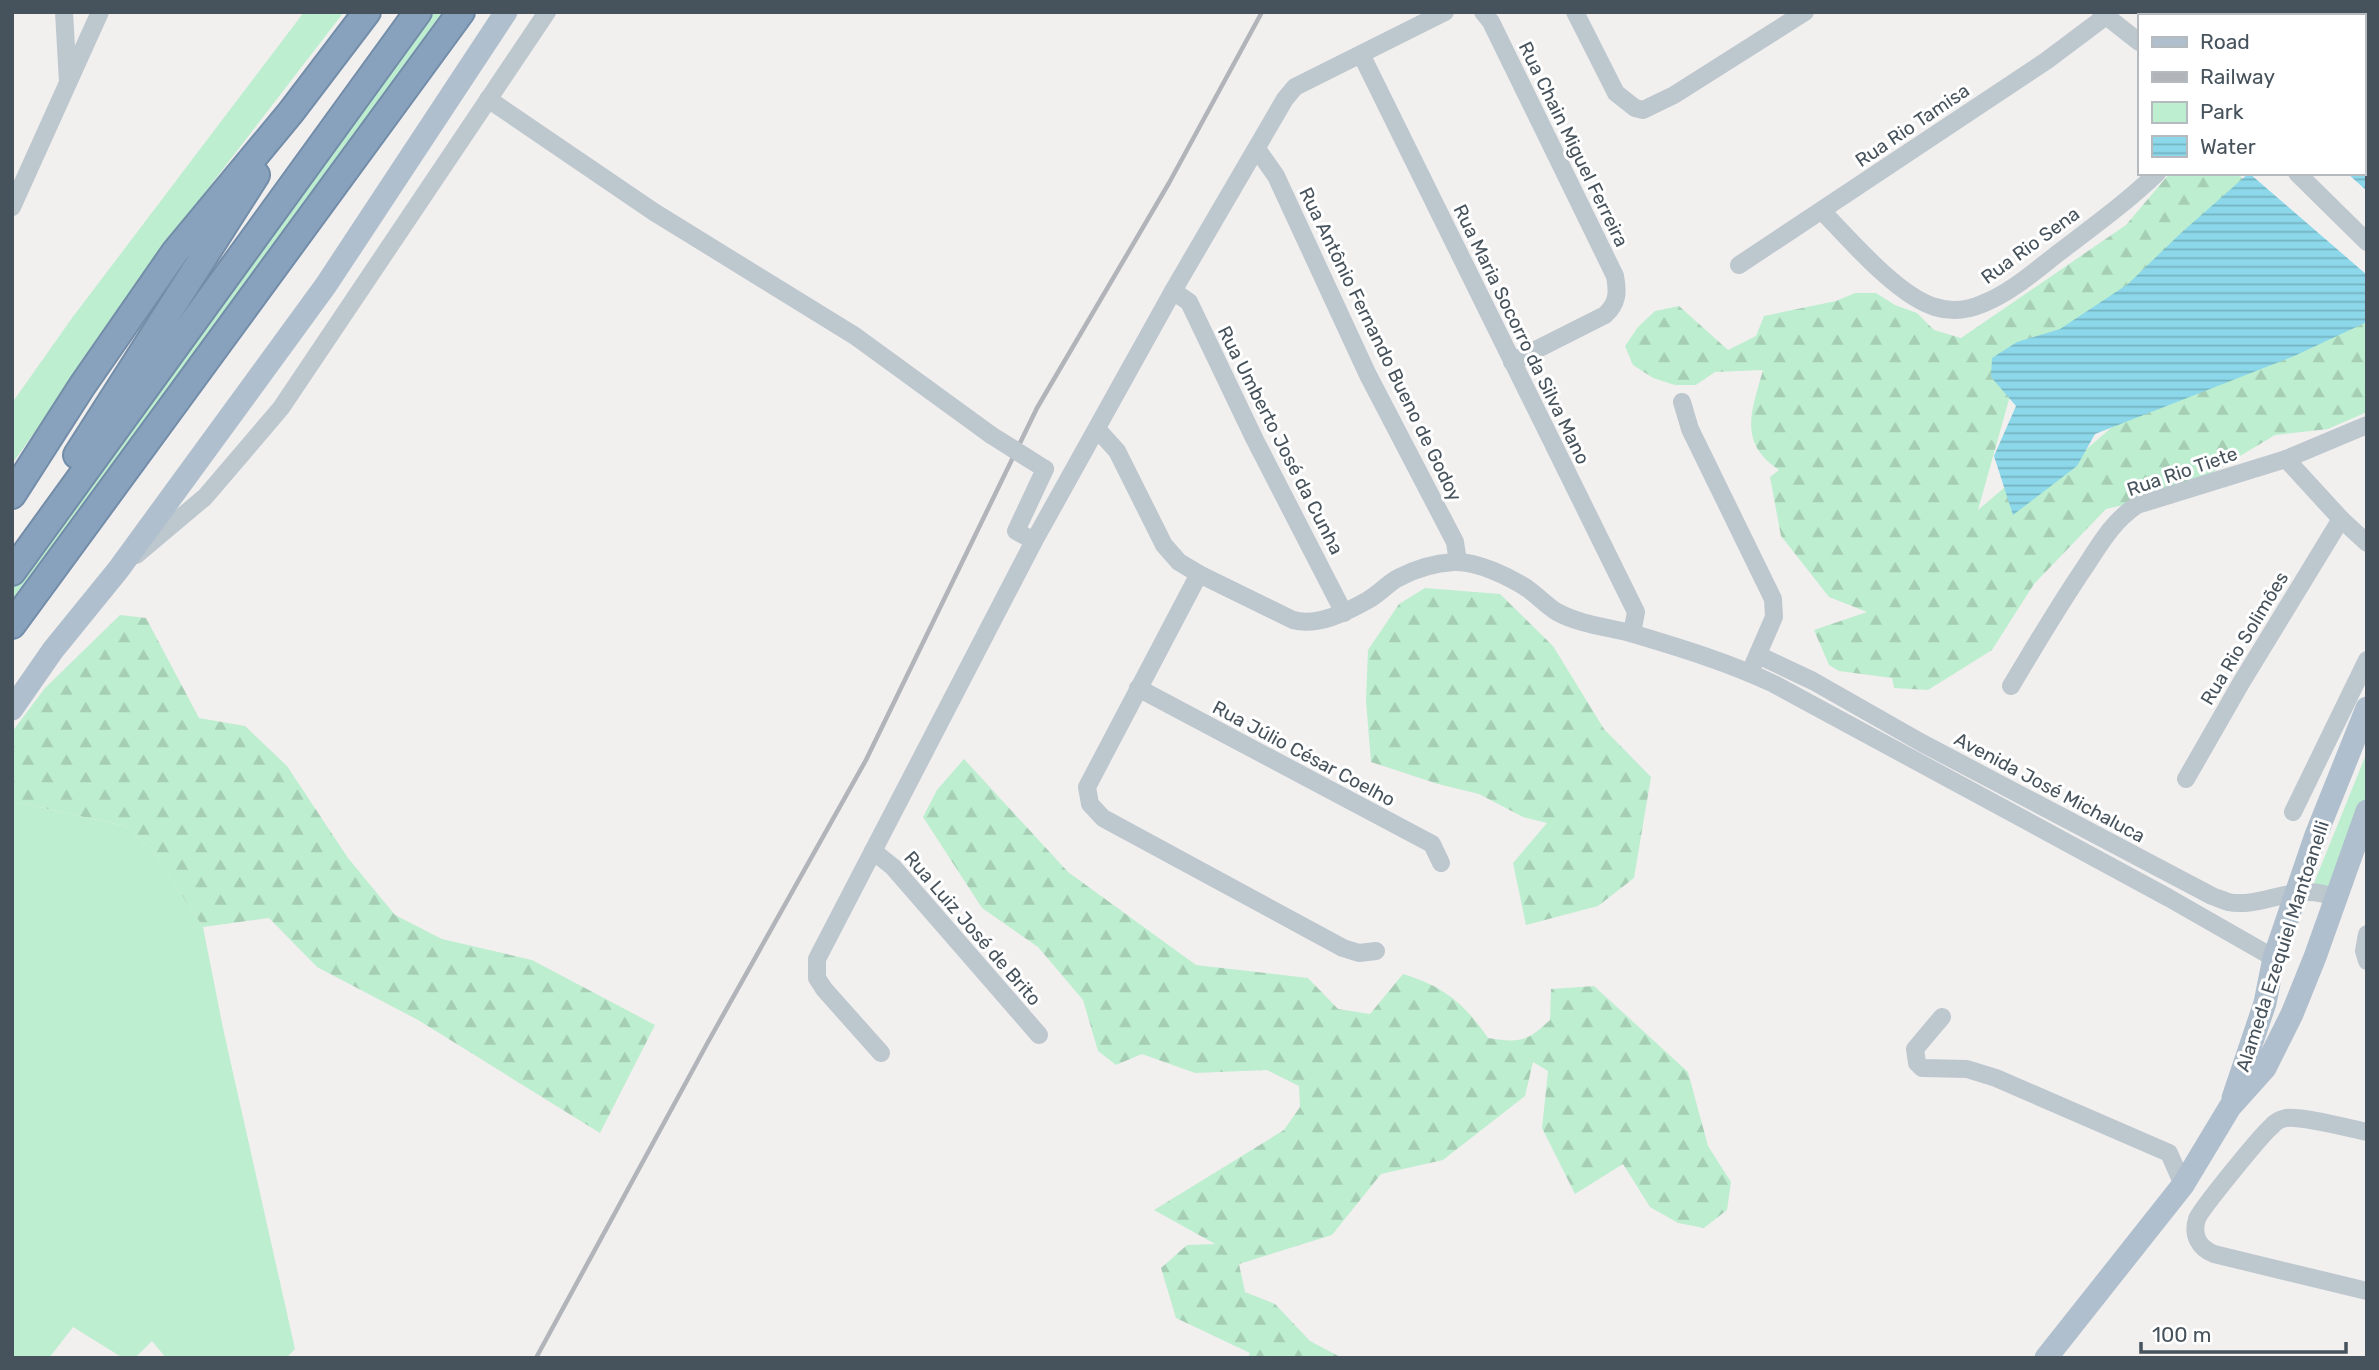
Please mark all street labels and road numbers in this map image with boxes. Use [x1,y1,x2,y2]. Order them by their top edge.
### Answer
street label: Rua Chain Miguel Ferreira [1514,38,1633,251]
street label: Rua Rio Tamisa [1851,79,1974,172]
street label: Rua Antônio Fernando Bueno de Godoy [1294,184,1467,505]
street label: Rua Maria Socorro da Silva Mano [1448,201,1595,468]
street label: Rua Rio Sena [1977,202,2084,289]
street label: Rua Umberto José da Cunha [1213,322,1348,558]
street label: Rua Rio Tiete [2124,442,2240,501]
street label: Rua Rio Solimões [2196,567,2293,709]
street label: Rua Júlio César Coelho [1209,696,1399,811]
street label: Avenida José Michaluca [1950,727,2149,848]
street label: Alameda Ezequiel Mantoanelli [2231,818,2334,1075]
street label: Rua Luiz José de Brito [899,846,1046,1010]

